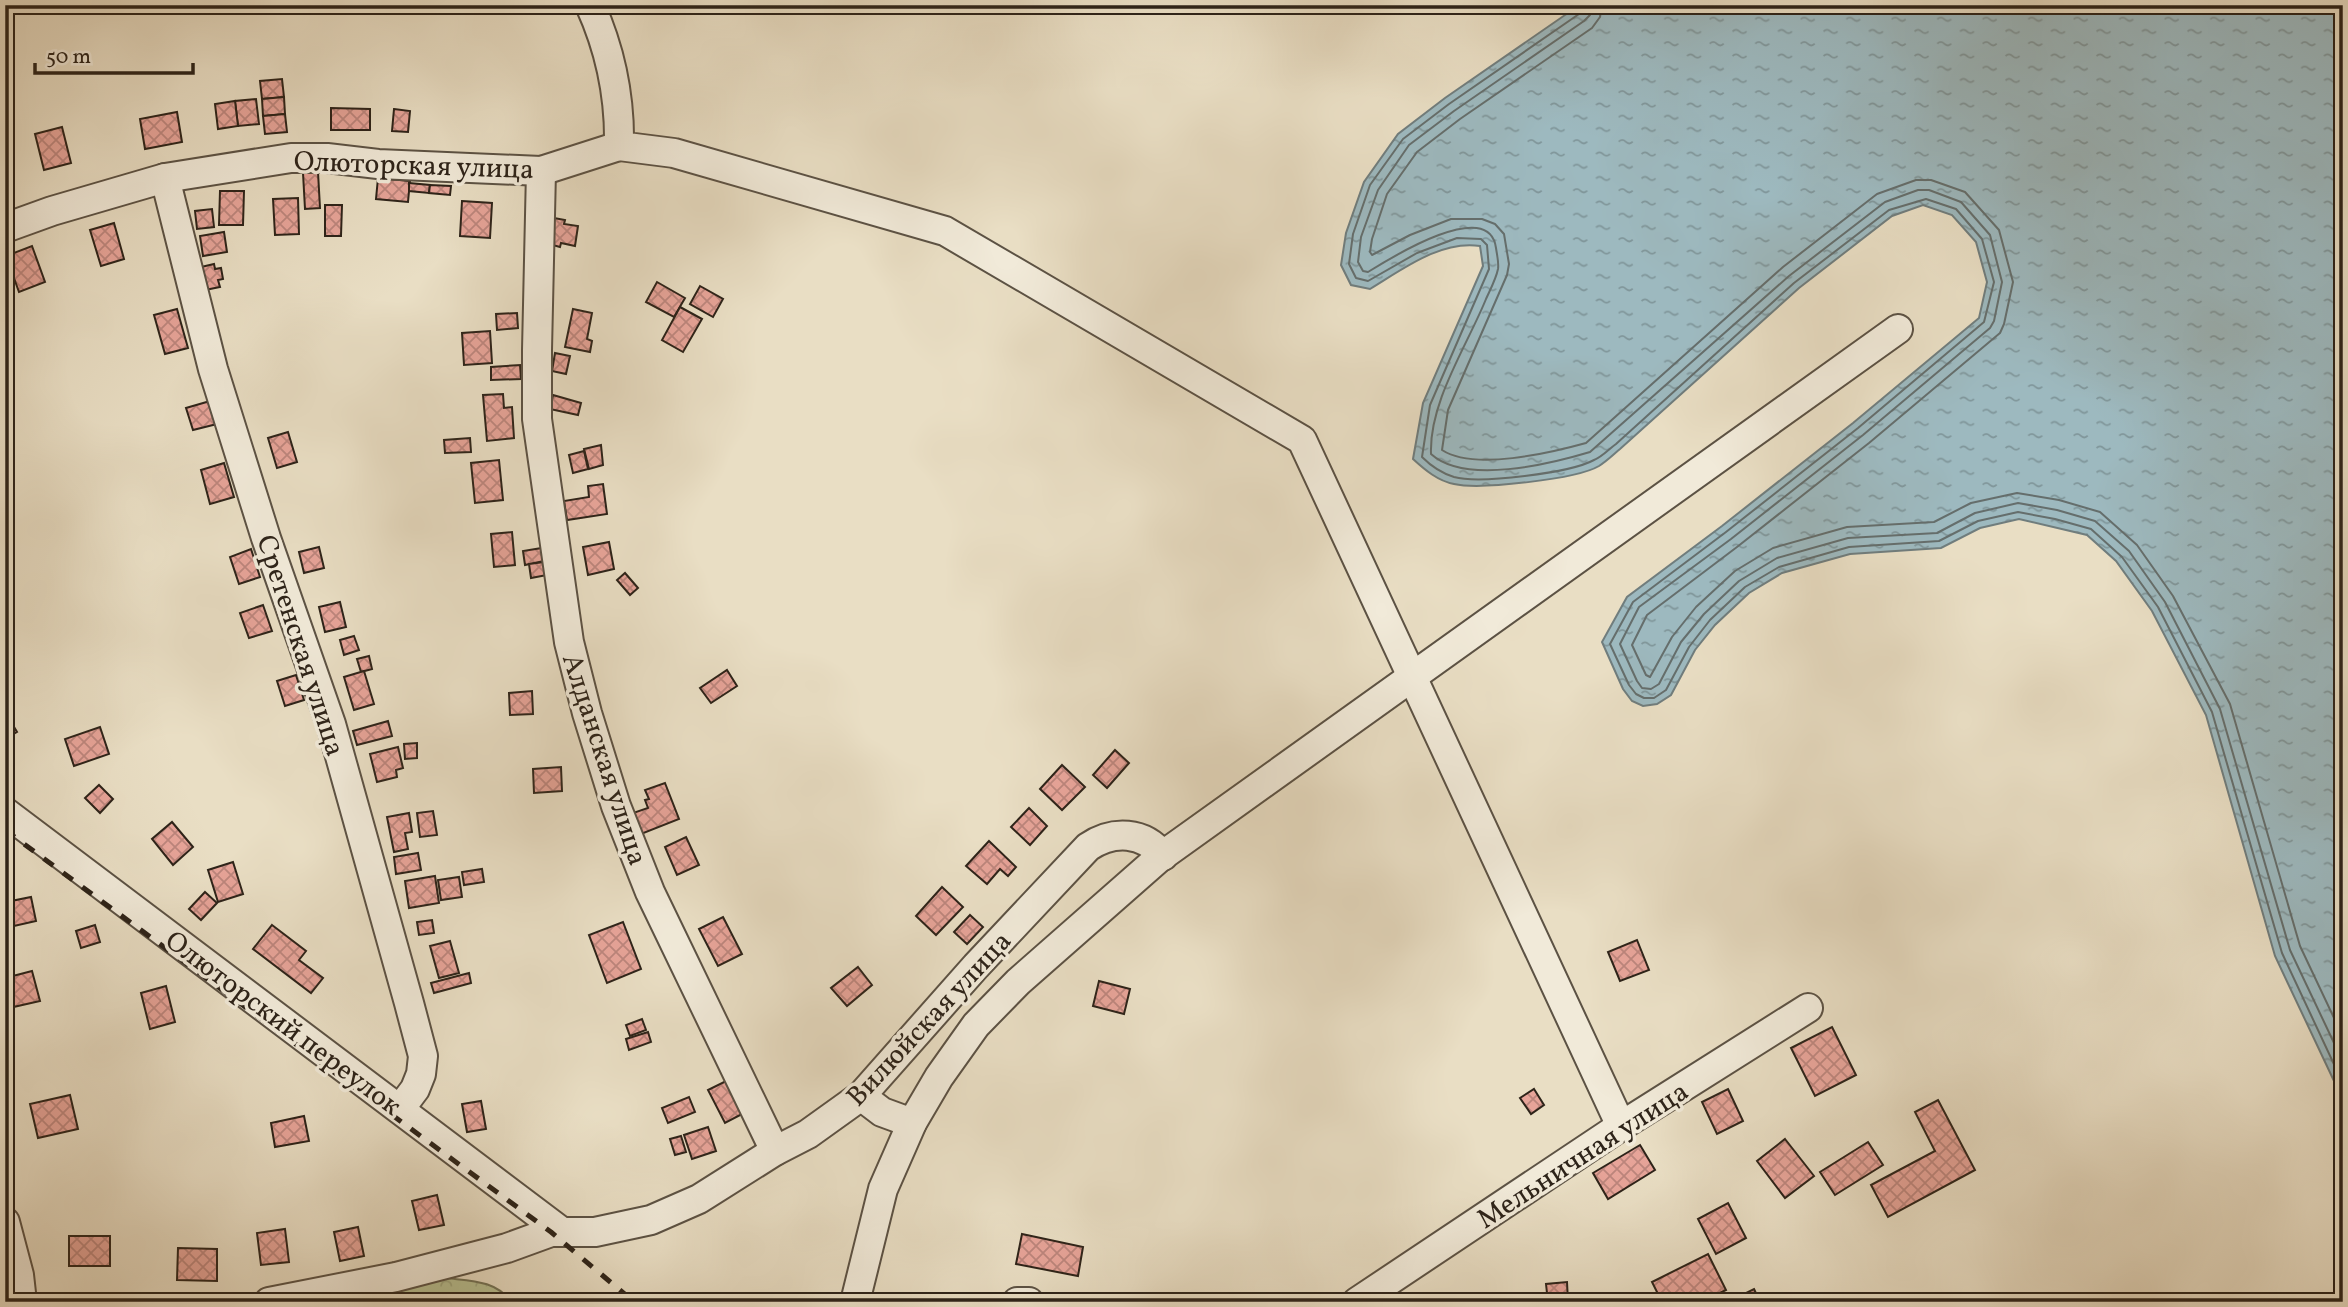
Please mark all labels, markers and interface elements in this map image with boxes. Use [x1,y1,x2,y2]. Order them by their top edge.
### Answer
scale bar [35,32,192,76]
text: 50 m [46,43,91,72]
street label: Олюторская улица [293,143,535,190]
street label: Сретенская улица [245,530,354,761]
street label: Алданская улица [551,649,656,871]
street label: Олюторский переулок [156,922,409,1126]
street label: Вилюйская улица [838,924,1021,1116]
street label: Мельничная улица [1470,1073,1697,1239]

